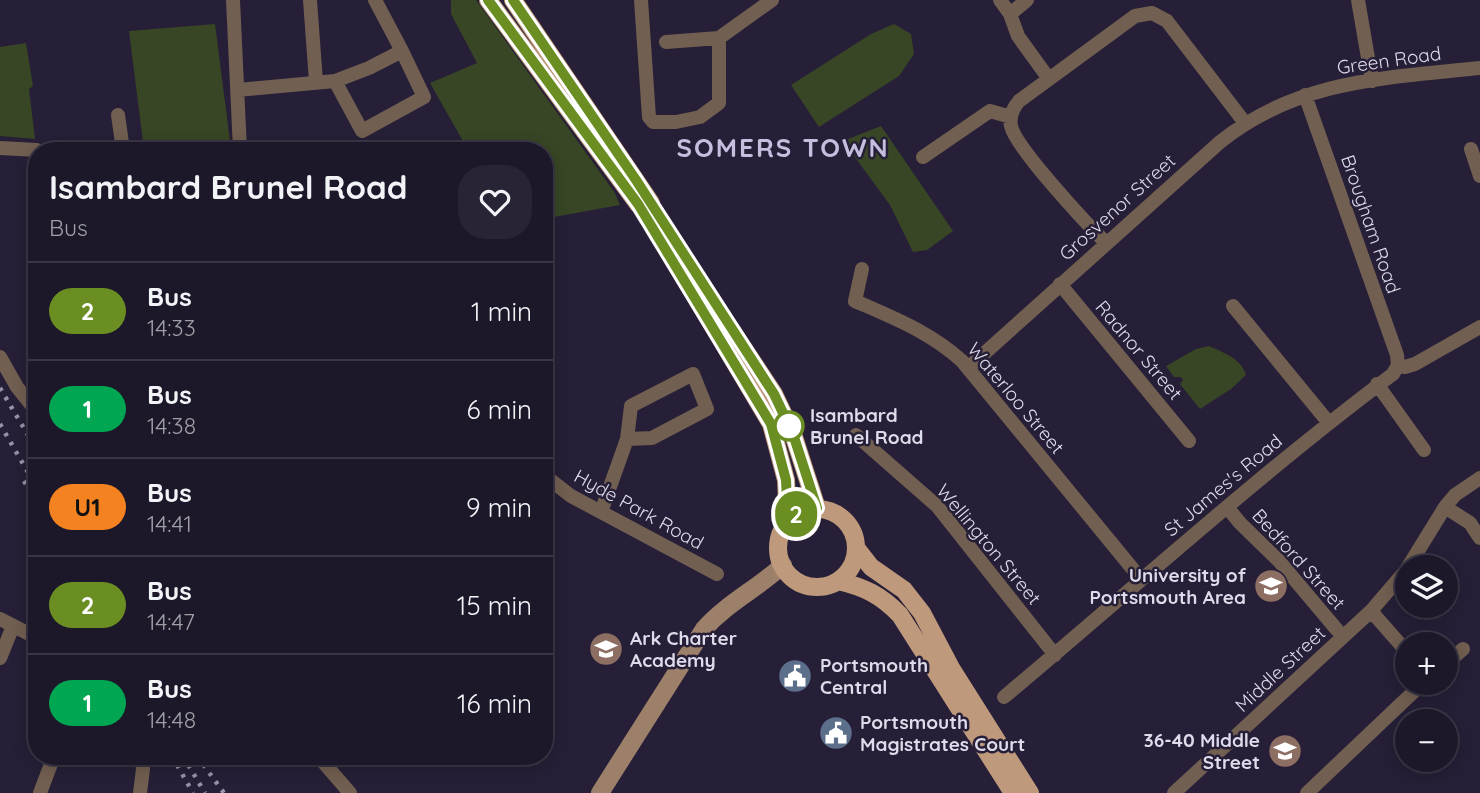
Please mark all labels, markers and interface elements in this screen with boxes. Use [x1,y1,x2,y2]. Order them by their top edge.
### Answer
street label: Green Road [1335,41,1443,79]
district label: SOMERS TOWN [676,131,890,164]
street label: Grosvenor Street [1054,149,1180,265]
street label: Brougham Road [1336,151,1406,297]
button: heart [458,165,532,239]
text: Isambard Brunel Road [49,166,408,207]
text: Bus [49,213,88,242]
text: Bus [147,280,192,313]
text: 1 min [471,295,532,328]
street label: Radnor Street [1090,295,1188,405]
text: 2 [81,296,94,326]
text: 14:33 [147,313,196,342]
street label: Waterloo Street [962,337,1070,459]
text: Bus [147,378,192,411]
text: 6 min [467,393,532,426]
text: 1 [83,394,92,424]
place label: Isambard Brunel Road [810,403,924,449]
text: 14:38 [147,411,196,440]
marker: Isambard Brunel Road [774,411,804,441]
street label: St James's Road [1159,429,1287,541]
street label: Hyde Park Road [570,464,708,554]
text: Bus [147,476,192,509]
street label: Wellington Street [931,479,1047,609]
text: 9 min [466,491,532,524]
line badge: 2 [773,491,819,537]
text: U1 [74,492,101,522]
text: 2 [789,499,803,529]
street label: Bedford Street [1247,504,1351,614]
text: 14:41 [147,509,192,538]
map controls [1395,555,1458,772]
button: layers [1395,555,1458,618]
place label: University of Portsmouth Area [1089,563,1247,609]
school or university icon: University of Portsmouth Area [1252,567,1290,605]
text: Bus [147,574,192,607]
text: 15 min [457,589,532,622]
text: 2 [81,590,94,620]
text: 14:47 [147,607,195,636]
street label: Middle Street [1230,621,1330,717]
place label: Ark Charter Academy [630,626,737,672]
school or university icon: Ark Charter Academy [587,630,625,668]
button: + [1395,632,1458,695]
place label: Portsmouth Central [820,653,928,699]
public building icon: Portsmouth Central [776,657,814,695]
text: Bus [147,672,192,705]
text: 16 min [457,687,532,720]
text: 1 [83,688,92,718]
text: 14:48 [147,705,196,734]
button: − [1395,709,1458,772]
place label: Portsmouth Magistrates Court [860,710,1025,756]
public building icon: Portsmouth Magistrates Court [817,714,855,752]
place label: 36-40 Middle Street [1144,728,1260,774]
school or university icon: 36-40 Middle Street [1266,732,1304,770]

